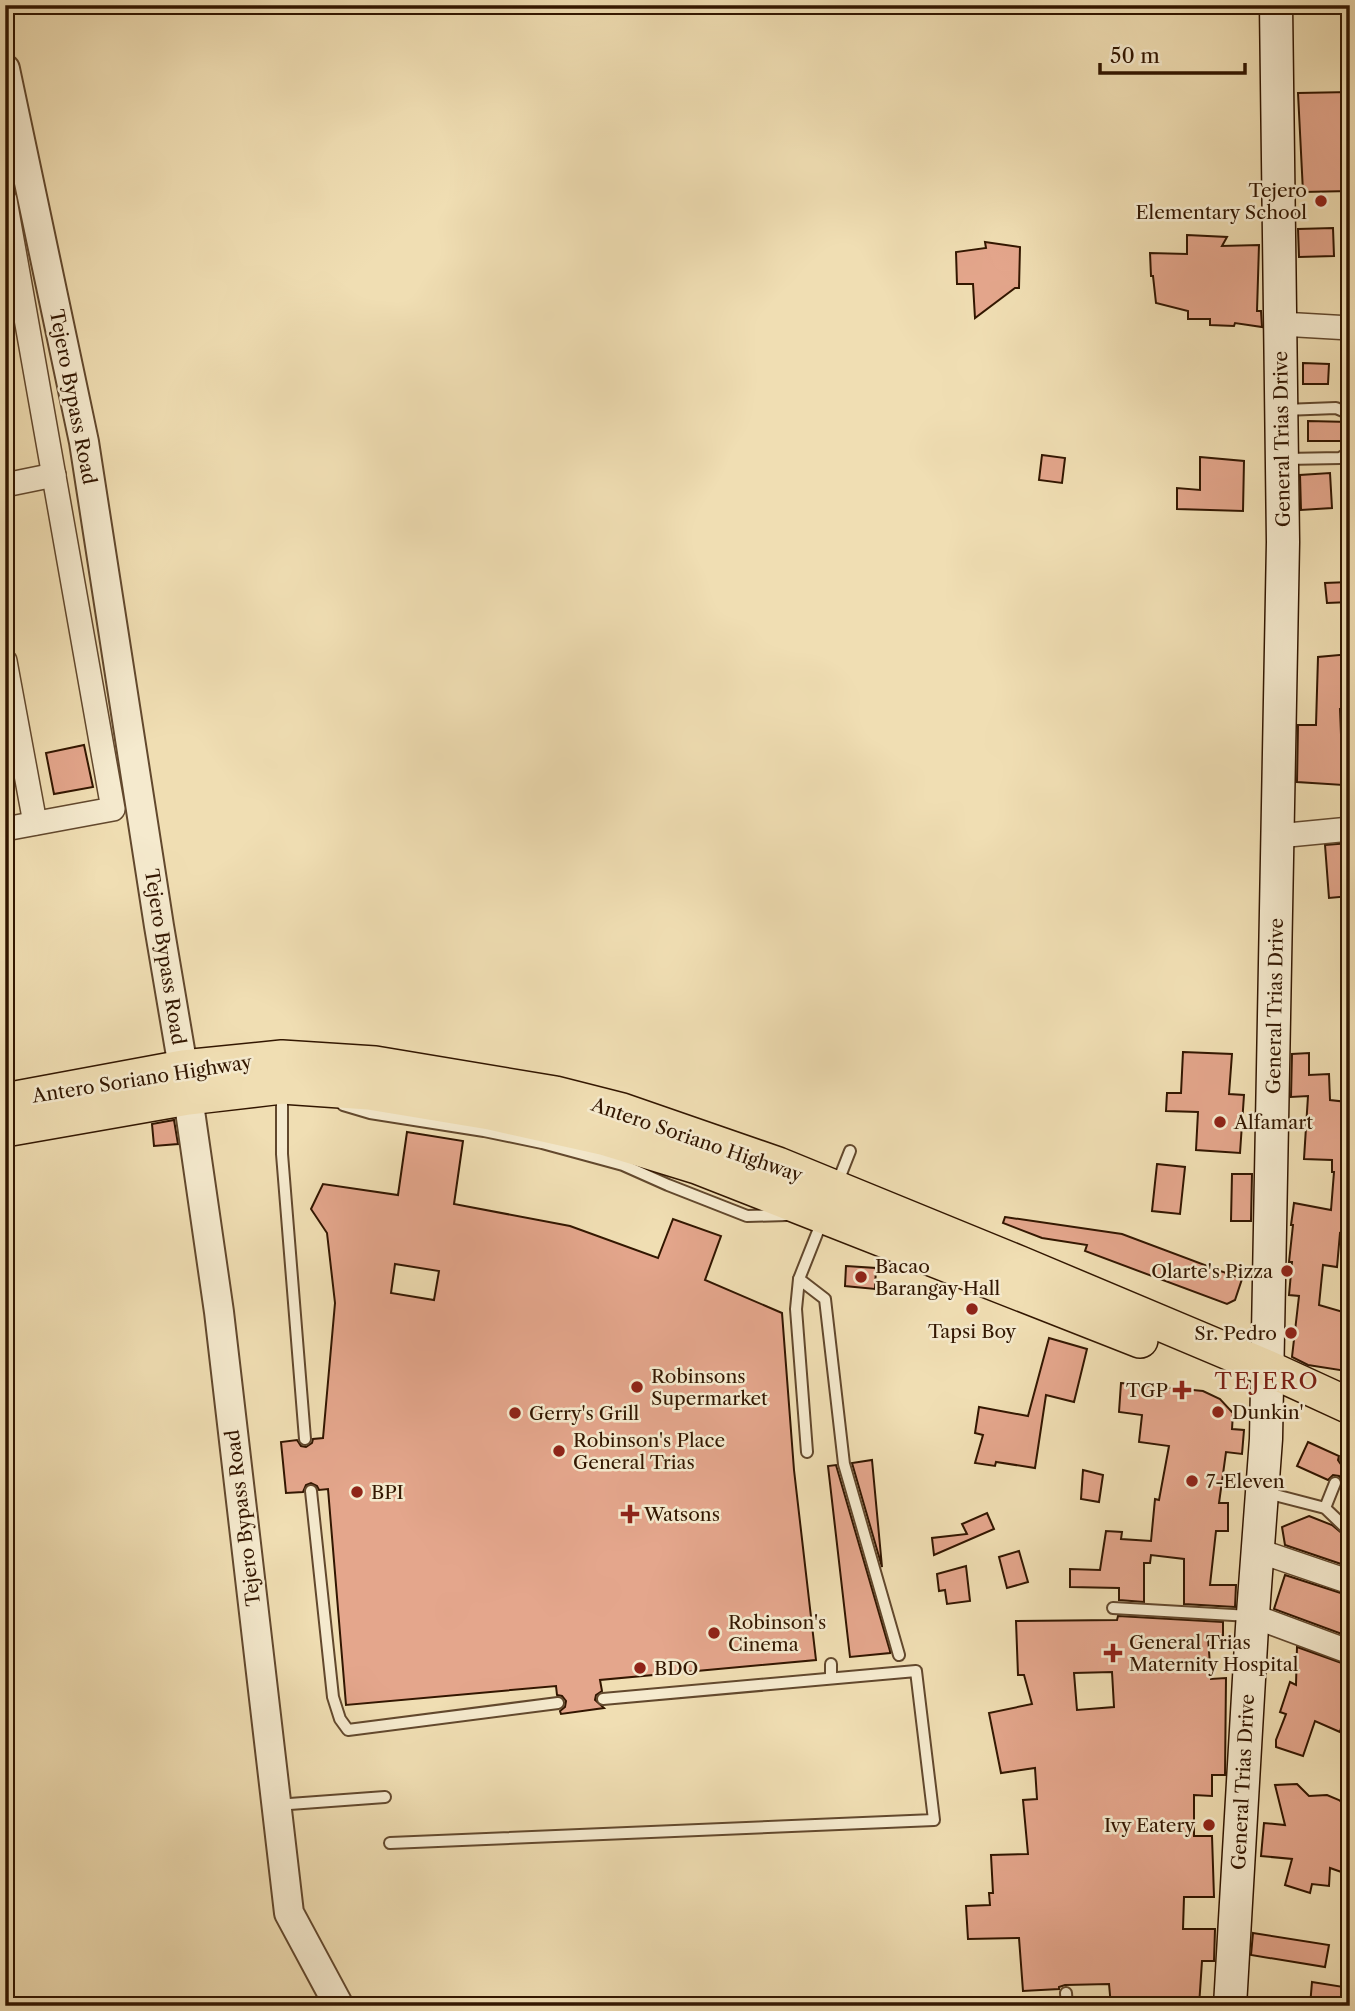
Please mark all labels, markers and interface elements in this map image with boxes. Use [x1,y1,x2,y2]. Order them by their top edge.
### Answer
scale bar [1100,32,1245,76]
text: 50 m [1110,43,1160,68]
place label: Tejero Elementary School [1135,179,1307,224]
marker: Tejero Elementary School [1313,193,1329,209]
street label: Tejero Bypass Road [45,308,101,487]
street label: General Trias Drive [1269,351,1295,527]
street label: Tejero Bypass Road [140,868,190,1047]
street label: General Trias Drive [1262,918,1288,1094]
street label: Antero Soriano Highway [30,1050,254,1108]
street label: Antero Soriano Highway [587,1093,806,1187]
place label: Alfamart [1233,1111,1313,1134]
marker: Alfamart [1212,1114,1228,1130]
place label: Bacao Barangay Hall [875,1255,1000,1300]
place label: Olarte's Pizza [1151,1260,1273,1283]
marker: Olarte's Pizza [1279,1263,1295,1279]
marker: Bacao Barangay Hall [853,1269,869,1285]
marker: Tapsi Boy [964,1301,980,1317]
place label: Tapsi Boy [928,1320,1017,1343]
place label: Sr. Pedro [1194,1322,1277,1345]
marker: Sr. Pedro [1283,1325,1299,1341]
place label: Robinsons Supermarket [651,1365,768,1410]
district label: TEJERO [1214,1367,1320,1395]
marker: Robinsons Supermarket [629,1379,645,1395]
place label: TGP [1126,1379,1168,1402]
marker: TGP [1174,1382,1190,1398]
place label: Dunkin' [1232,1401,1304,1424]
place label: Gerry's Grill [529,1402,640,1425]
marker: Dunkin' [1210,1404,1226,1420]
marker: Gerry's Grill [507,1405,523,1421]
street label: Tejero Bypass Road [221,1428,265,1608]
place label: Robinson's Place General Trias [573,1429,725,1474]
marker: Robinson's Place General Trias [551,1443,567,1459]
place label: 7-Eleven [1206,1470,1285,1493]
marker: 7-Eleven [1184,1473,1200,1489]
place label: BPI [371,1481,404,1504]
marker: BPI [349,1484,365,1500]
place label: Watsons [643,1503,720,1526]
marker: Watsons [622,1506,638,1522]
place label: Robinson's Cinema [728,1611,826,1656]
marker: Robinson's Cinema [706,1625,722,1641]
place label: General Trias Maternity Hospital [1129,1631,1299,1676]
marker: General Trias Maternity Hospital [1103,1643,1123,1663]
place label: BDO [654,1657,698,1680]
marker: BDO [632,1660,648,1676]
street label: General Trias Drive [1227,1693,1259,1871]
place label: Ivy Eatery [1104,1814,1195,1837]
marker: Ivy Eatery [1201,1817,1217,1833]

